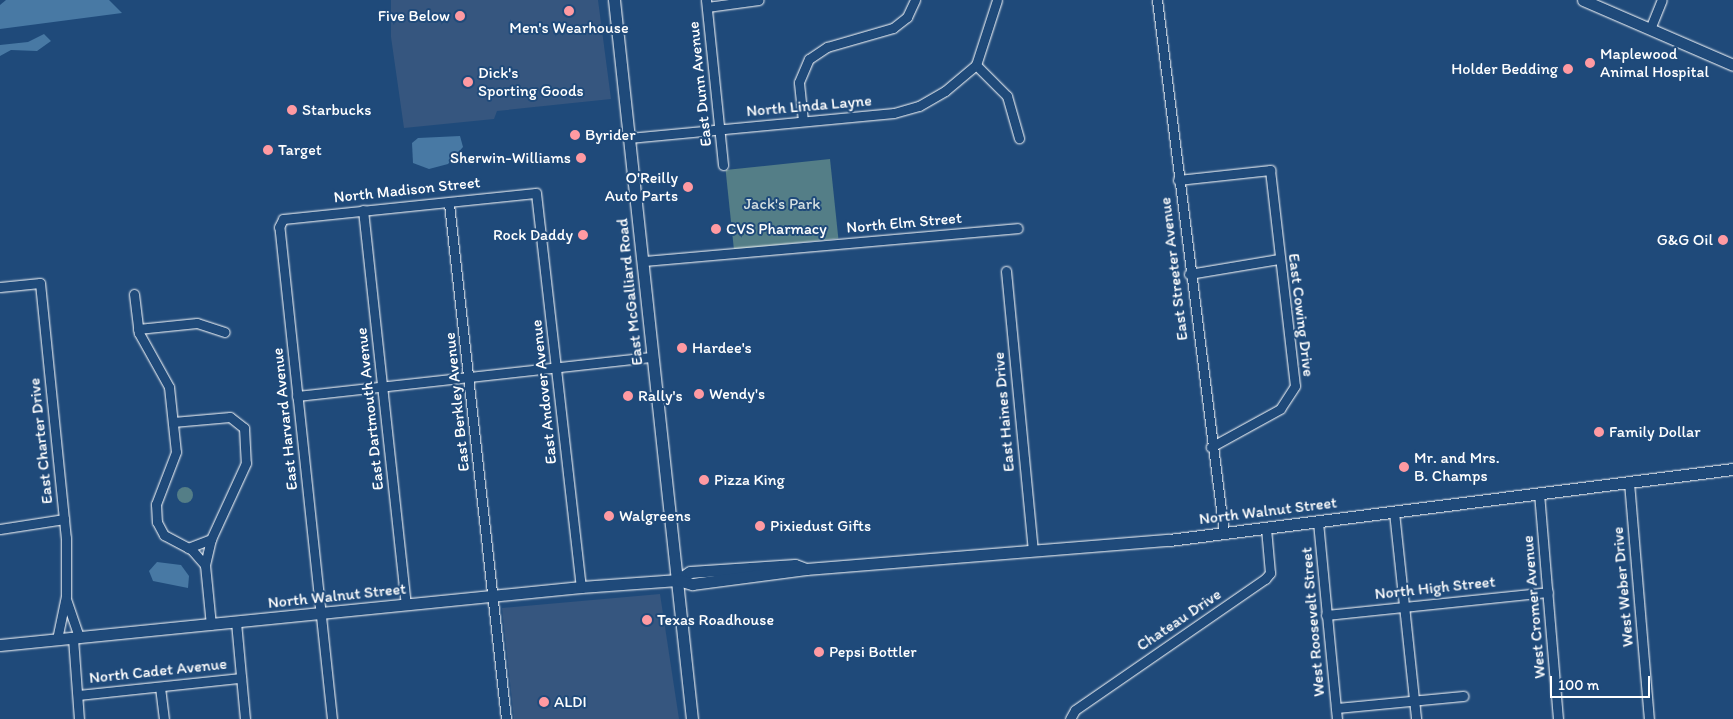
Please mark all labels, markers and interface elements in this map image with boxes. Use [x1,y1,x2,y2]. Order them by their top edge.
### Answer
marker: Men's Wearhouse [563,5,575,17]
place label: Five Below [378,6,450,26]
marker: Five Below [454,10,466,22]
place label: Men's Wearhouse [510,18,628,38]
street label: East Dunn Avenue [684,21,716,147]
place label: Maplewood Animal Hospital [1600,44,1709,82]
marker: Maplewood Animal Hospital [1584,57,1596,69]
place label: Holder Bedding [1451,59,1558,79]
place label: Dick's Sporting Goods [478,63,584,101]
marker: Holder Bedding [1562,63,1574,75]
marker: Dick's Sporting Goods [462,76,474,88]
street label: North Linda Layne [746,91,872,121]
place label: Starbucks [302,100,371,120]
marker: Starbucks [286,104,298,116]
place label: Byrider [585,125,636,145]
marker: Byrider [569,129,581,141]
place label: Target [278,140,322,160]
marker: Target [262,144,274,156]
place label: Sherwin-Williams [450,148,571,168]
marker: Sherwin-Williams [575,152,587,164]
place label: O'Reilly Auto Parts [605,168,678,206]
street label: North Madison Street [333,173,481,207]
marker: O'Reilly Auto Parts [682,181,694,193]
park label: Jack's Park [744,194,820,214]
street label: East Streeter Avenue [1156,196,1192,342]
street label: North Elm Street [846,208,962,238]
street label: East McGalliard Road [613,218,647,366]
place label: CVS Pharmacy [726,219,827,239]
marker: CVS Pharmacy [710,223,722,235]
place label: Rock Daddy [492,225,573,245]
marker: Rock Daddy [577,229,589,241]
place label: G&G Oil [1657,230,1713,250]
marker: G&G Oil [1717,234,1729,246]
street label: East Cowing Drive [1284,252,1318,378]
street label: East Andover Avenue [527,319,561,465]
street label: East Dartmouth Avenue [352,327,388,491]
street label: East Berkley Avenue [440,332,474,472]
place label: Hardee's [692,338,752,358]
marker: Hardee's [676,342,688,354]
street label: East Harvard Avenue [268,347,302,491]
street label: East Haines Drive [989,351,1019,473]
street label: East Charter Drive [25,377,57,505]
place label: Wendy's [709,384,765,404]
place label: Rally's [638,386,683,406]
marker: Wendy's [693,388,705,400]
marker: Rally's [622,390,634,402]
place label: Family Dollar [1609,422,1700,442]
marker: Family Dollar [1593,426,1605,438]
place label: Mr. and Mrs. B. Champs [1414,448,1500,486]
marker: Mr. and Mrs. B. Champs [1398,461,1410,473]
place label: Pizza King [714,470,785,490]
marker: Pizza King [698,474,710,486]
street label: North Walnut Street [1198,493,1338,529]
place label: Walgreens [619,506,691,526]
marker: Walgreens [603,510,615,522]
place label: Pixiedust Gifts [770,516,871,536]
marker: Pixiedust Gifts [754,520,766,532]
street label: West Weber Drive [1608,526,1638,648]
street label: West Cromer Avenue [1518,535,1550,679]
street label: West Roosevelt Street [1297,547,1329,697]
street label: North High Street [1374,572,1496,604]
street label: North Walnut Street [267,579,407,613]
street label: Chateau Drive [1133,585,1225,655]
place label: Texas Roadhouse [657,610,773,630]
marker: Texas Roadhouse [641,614,653,626]
place label: Pepsi Bottler [829,642,917,662]
marker: Pepsi Bottler [813,646,825,658]
street label: North Cadet Avenue [88,654,228,688]
scale bar [1553,666,1653,698]
text: 100 m [1558,676,1599,694]
place label: ALDI [554,692,587,712]
marker: ALDI [538,696,550,708]

